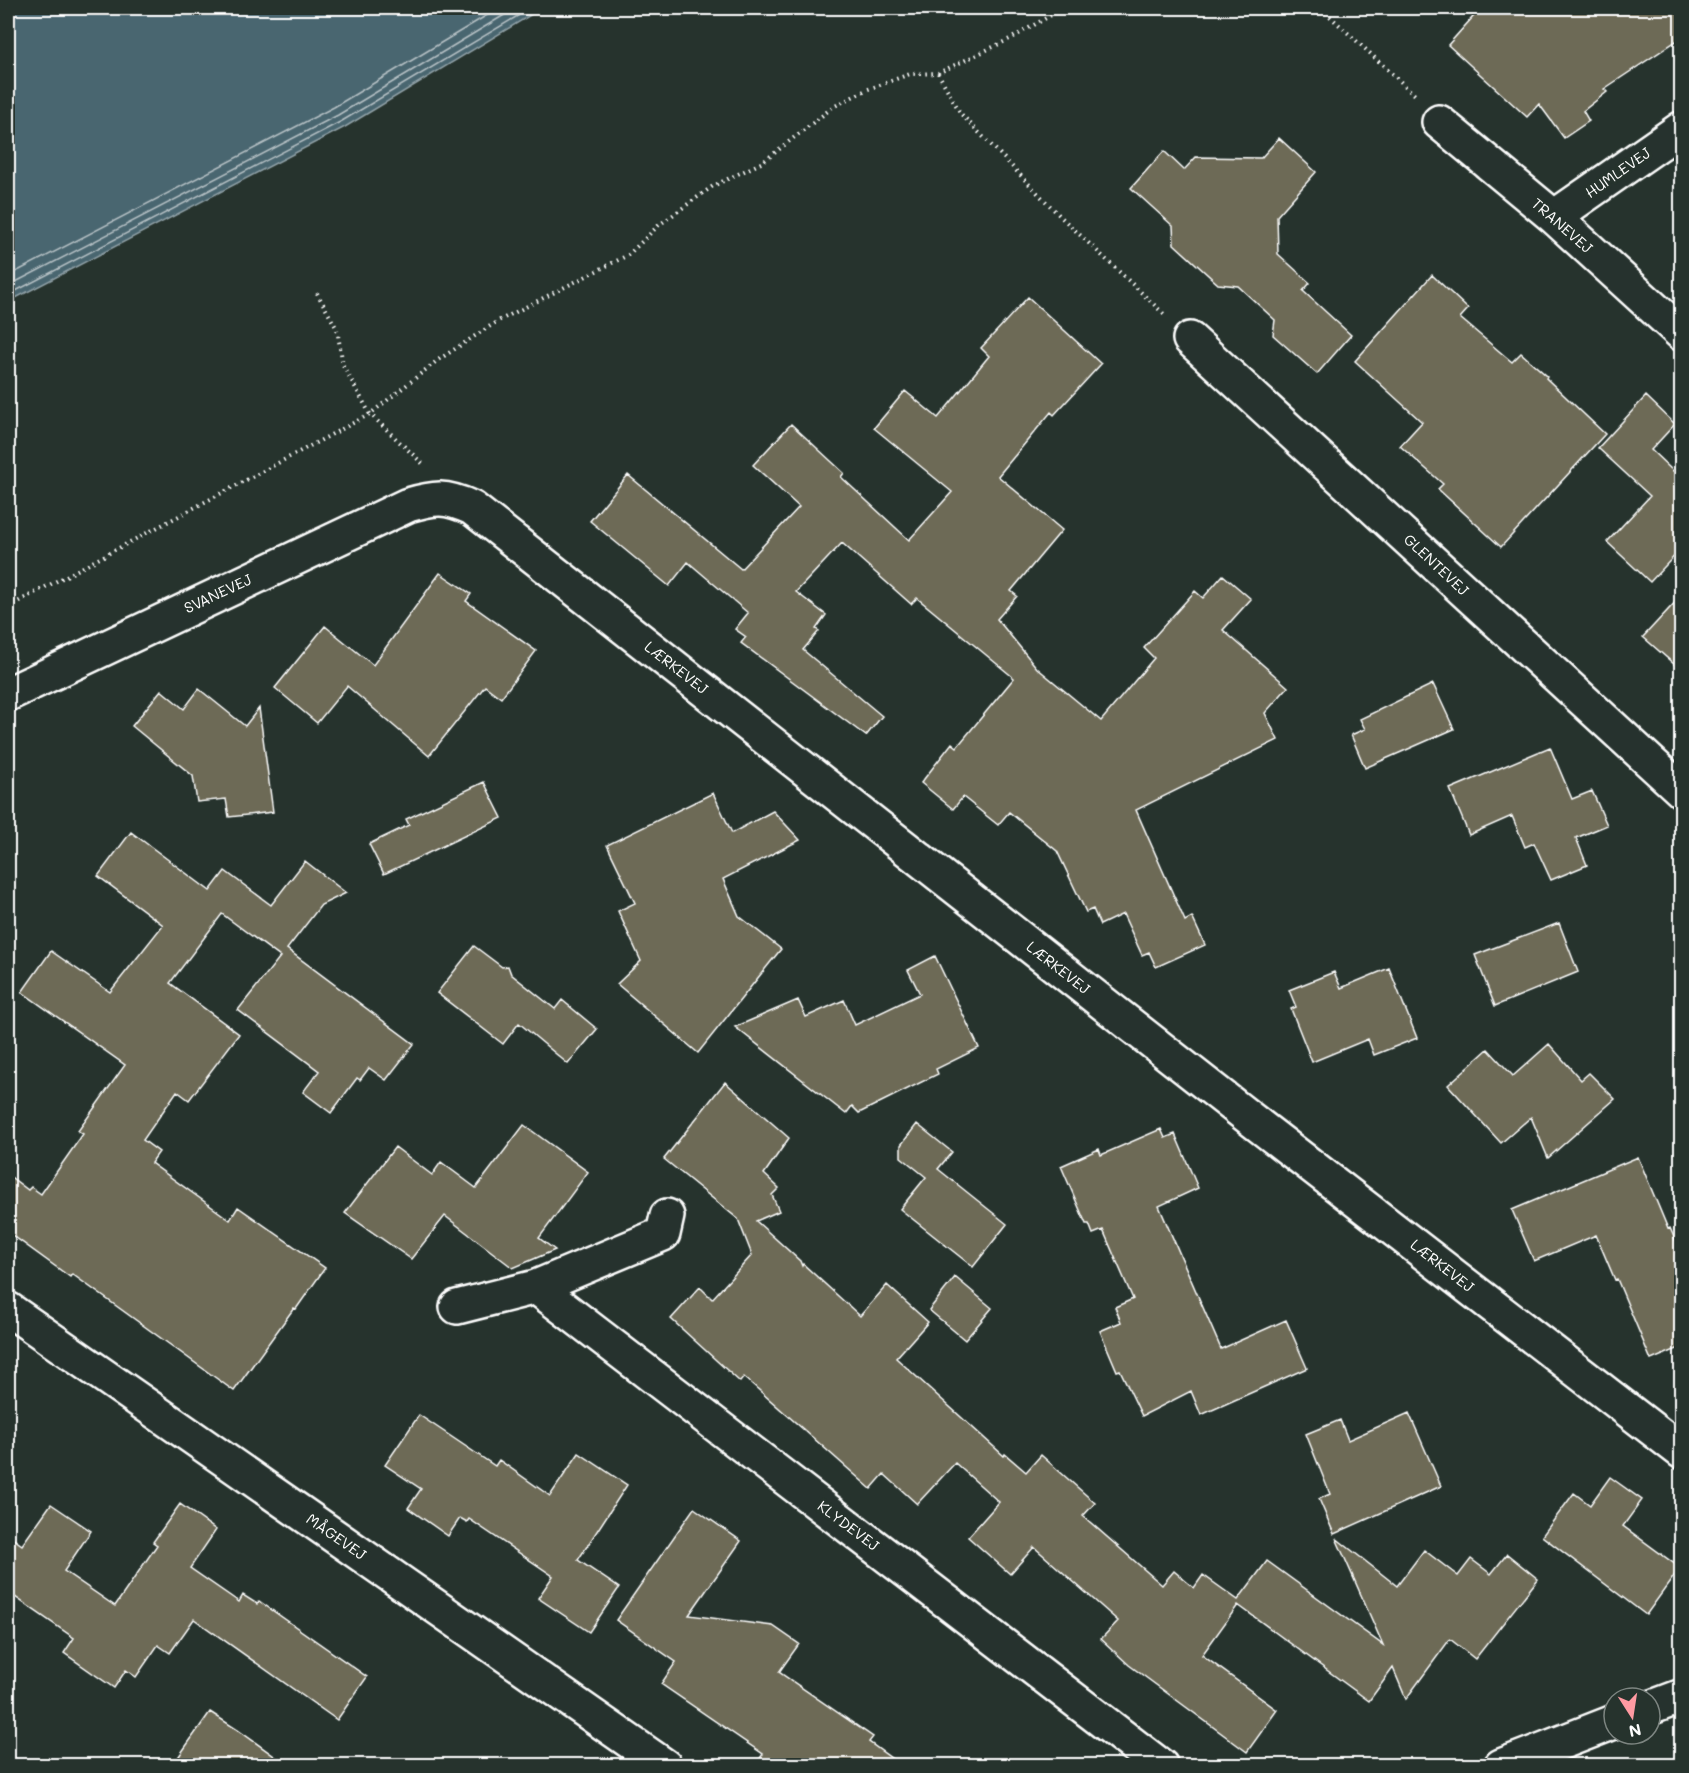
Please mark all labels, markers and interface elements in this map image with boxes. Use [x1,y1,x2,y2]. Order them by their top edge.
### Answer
street label: HUMLEVEJ [1581,142,1655,202]
street label: TRANEVEJ [1528,193,1598,258]
street label: GLENTEVEJ [1400,529,1474,600]
street label: SVANEVEJ [181,568,255,617]
street label: LÆRKEVEJ [641,636,713,699]
street label: LÆRKEVEJ [1023,936,1095,999]
street label: LÆRKEVEJ [1407,1234,1479,1297]
street label: KLYDEVEJ [814,1495,884,1555]
street label: MÅGEVEJ [303,1508,371,1564]
north arrow [1602,1686,1662,1746]
text: N [1627,1720,1643,1743]

